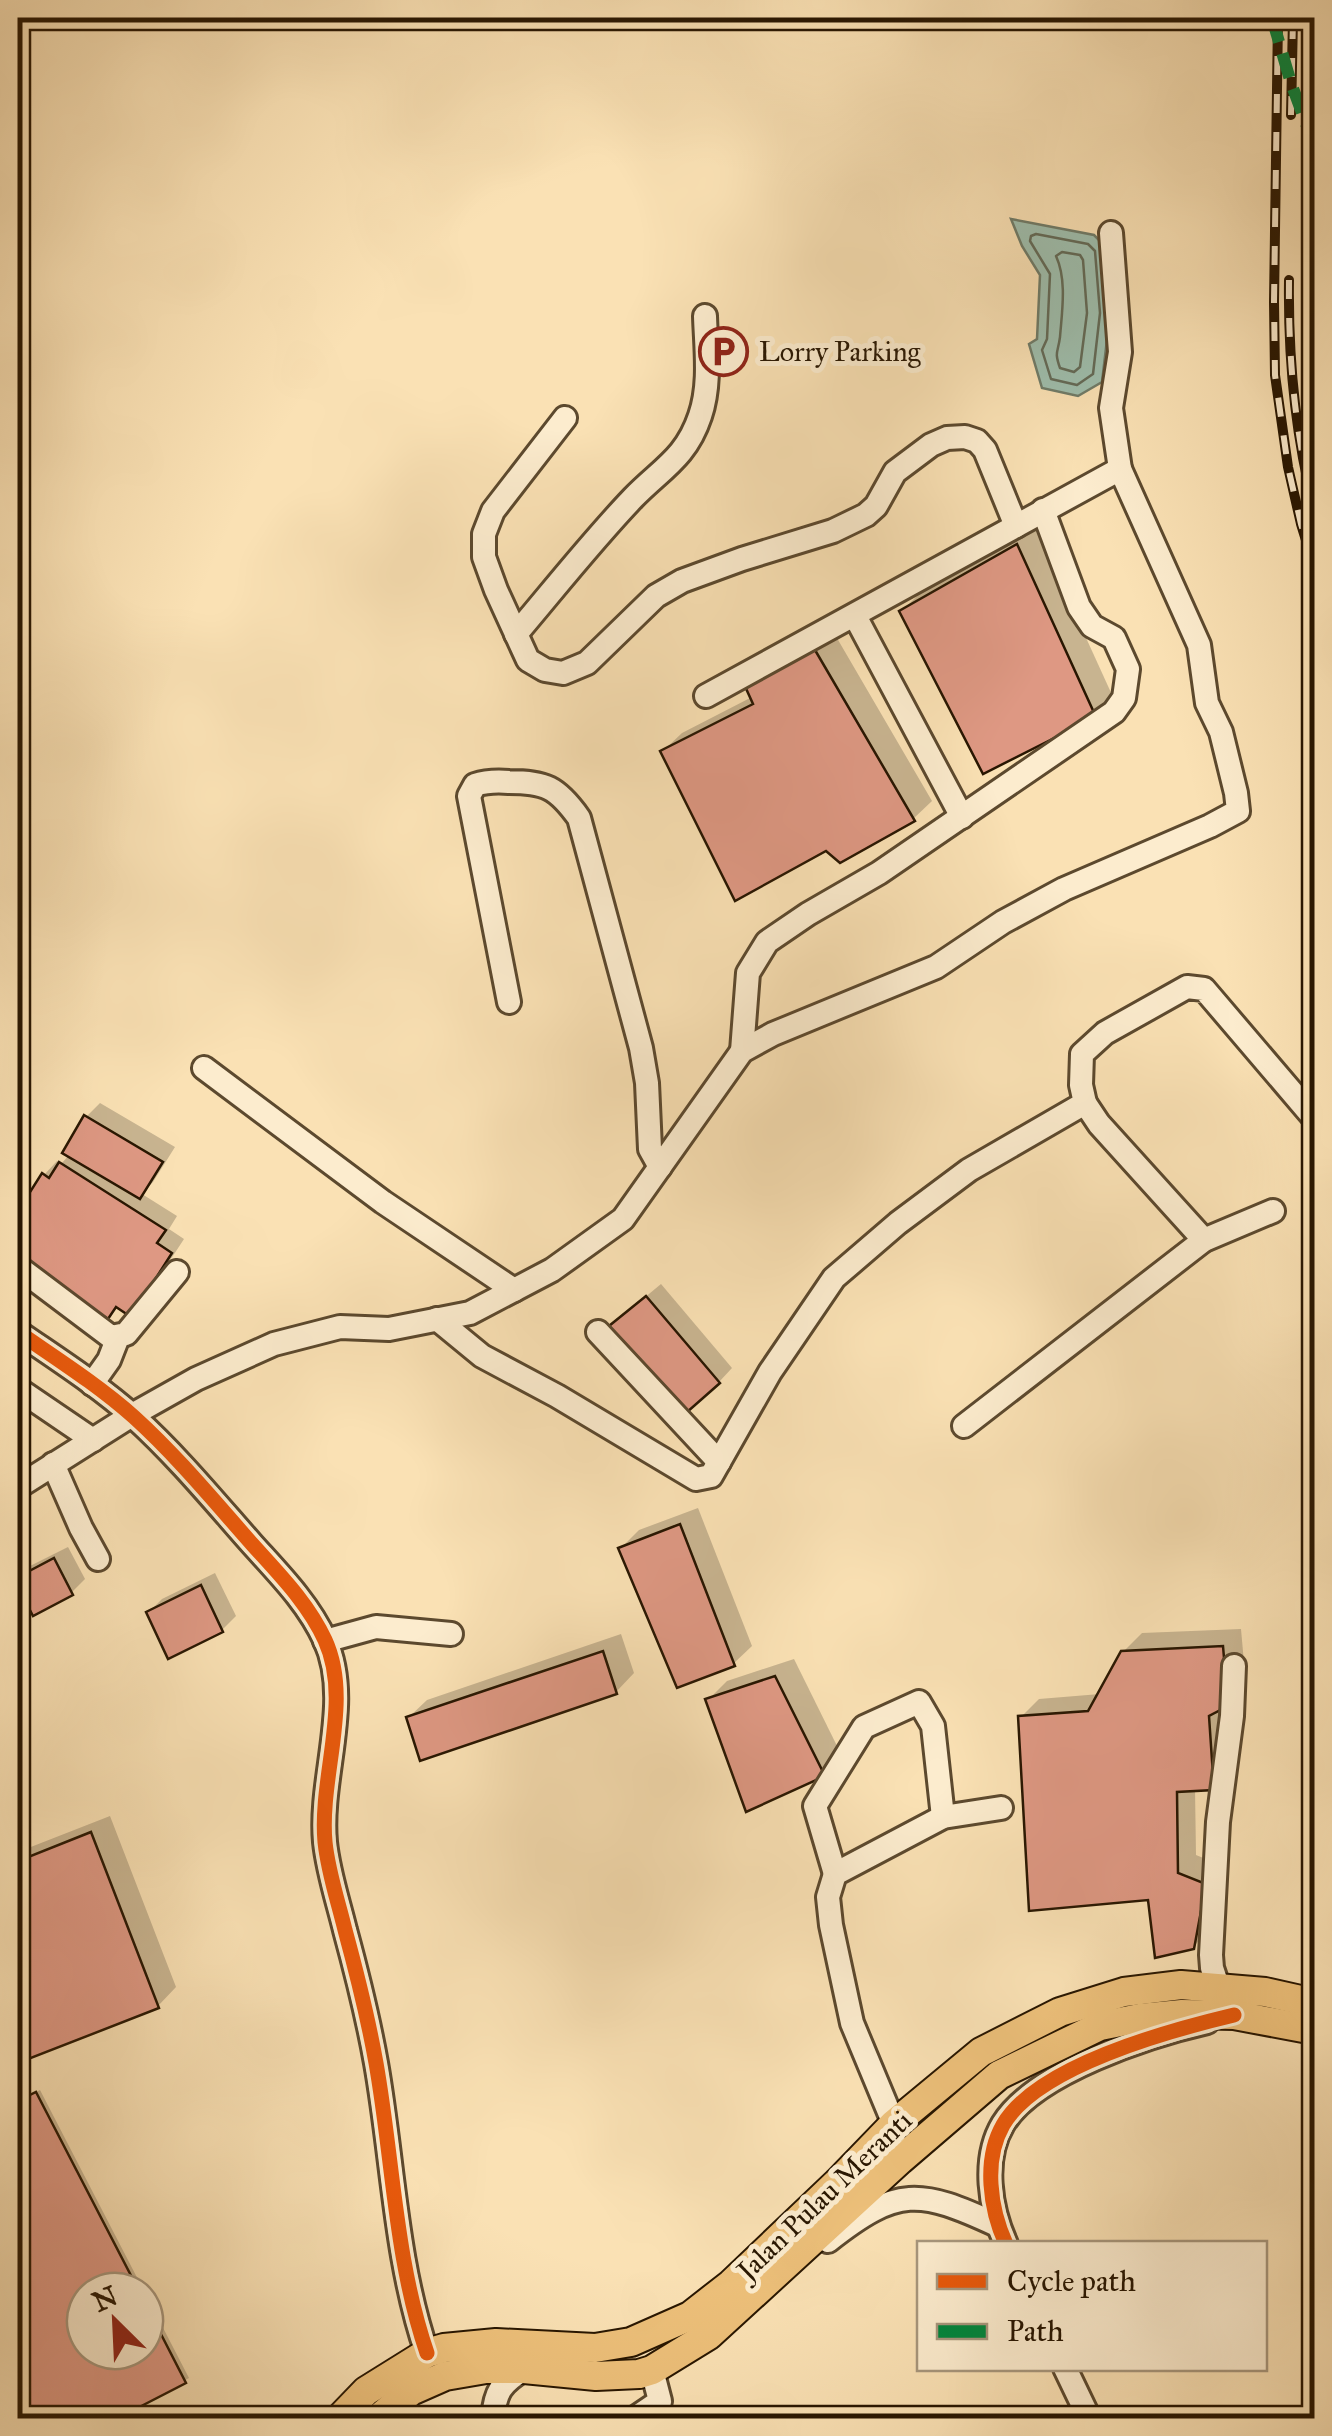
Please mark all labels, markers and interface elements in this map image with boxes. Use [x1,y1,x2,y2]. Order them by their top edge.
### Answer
parking icon: Lorry Parking [698,325,750,377]
place label: Lorry Parking [759,334,922,369]
street label: Jalan Pulau Meranti [727,2103,919,2290]
legend [917,2241,1267,2371]
text: Cycle path [1007,2263,1136,2299]
north arrow [65,2271,165,2371]
text: N [87,2278,123,2319]
text: Path [1007,2313,1064,2349]

